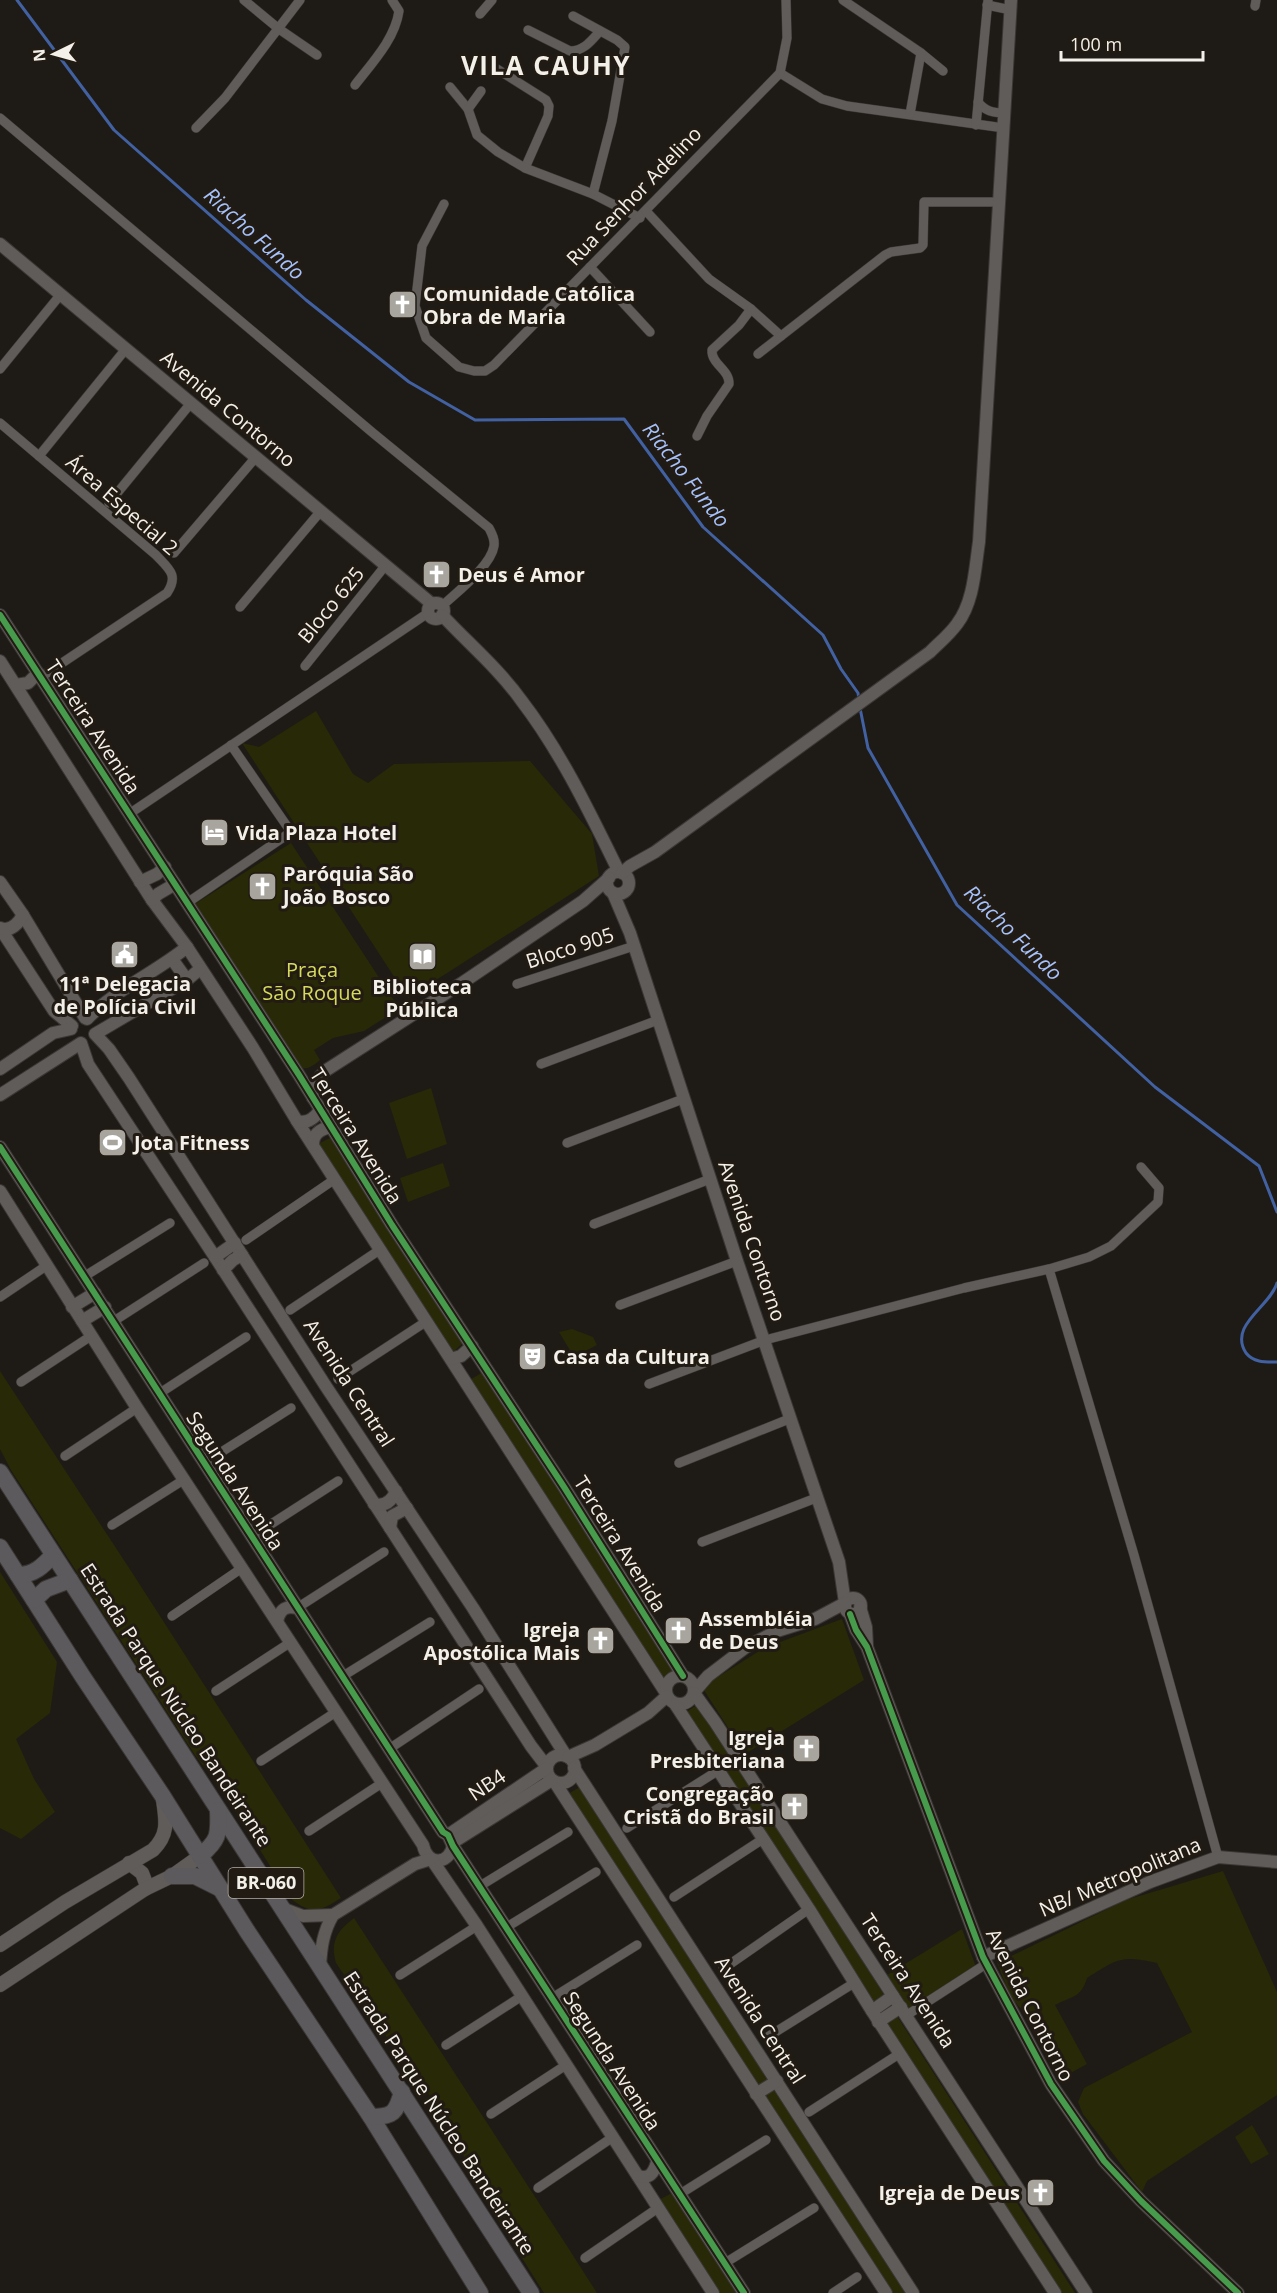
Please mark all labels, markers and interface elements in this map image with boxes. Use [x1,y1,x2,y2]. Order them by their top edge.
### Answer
north arrow [24,24,84,84]
scale bar [1061,24,1204,62]
text: 100 m [1070,32,1122,56]
district label: VILA CAUHY [461,47,631,83]
text: N [28,48,51,63]
street label: Rua Senhor Adelino [560,120,707,271]
water label: Riacho Fundo [198,181,311,286]
place label: Comunidade Católica Obra de Maria [423,280,635,330]
church icon: Comunidade Católica Obra de Maria [386,289,418,321]
street label: Avenida Contorno [155,344,301,473]
water label: Riacho Fundo [637,416,737,533]
street label: Área Especial 2 [61,449,184,561]
church icon: Deus é Amor [421,559,453,591]
street label: Bloco 625 [291,561,370,649]
place label: Deus é Amor [458,561,585,588]
street label: Terceira Avenida [40,654,147,799]
hotel icon: Vida Plaza Hotel [199,817,231,849]
place label: Vida Plaza Hotel [236,819,397,846]
place label: Paróquia São João Bosco [281,860,414,910]
church icon: Paróquia São João Bosco [246,870,278,902]
water label: Riacho Fundo [959,878,1069,986]
street label: Bloco 905 [522,921,617,974]
public building icon: 11ª Delegacia de Polícia Civil [109,938,141,970]
library icon: Biblioteca Pública [406,940,438,972]
park label: Praça São Roque [262,956,362,1006]
place label: 11ª Delegacia de Polícia Civil [54,970,196,1020]
place label: Biblioteca Pública [372,973,472,1023]
street label: Terceira Avenida [304,1063,409,1209]
sports icon: Jota Fitness [97,1127,129,1159]
place label: Jota Fitness [132,1129,250,1156]
street label: Avenida Contorno [712,1157,793,1325]
street label: Avenida Central [298,1314,401,1452]
theatre icon: Casa da Cultura [516,1341,548,1373]
place label: Casa da Cultura [553,1343,710,1370]
street label: Segunda Avenida [180,1406,290,1555]
street label: Terceira Avenida [568,1471,673,1617]
street label: Estrada Parque Núcleo Bandeirante [74,1558,278,1852]
place label: Assembléia de Deus [699,1605,813,1655]
church icon: Assembléia de Deus [662,1615,694,1647]
place label: Igreja Apostólica Mais [423,1616,580,1666]
church icon: Igreja Apostólica Mais [585,1625,617,1657]
place label: Igreja Presbiteriana [650,1724,785,1774]
church icon: Igreja Presbiteriana [790,1733,822,1765]
street label: NB4 [463,1762,511,1807]
place label: Congregação Cristã do Brasil [623,1780,774,1830]
church icon: Congregação Cristã do Brasil [779,1790,811,1822]
street label: NB/ Metropolitana [1035,1830,1205,1923]
road number: BR-060 [228,1868,304,1898]
street label: Terceira Avenida [855,1908,962,2053]
street label: Avenida Contorno [980,1924,1081,2086]
street label: Avenida Central [709,1951,812,2089]
street label: Estrada Parque Núcleo Bandeirante [337,1966,541,2260]
street label: Segunda Avenida [557,1986,667,2135]
church icon: Igreja de Deus [1025,2177,1057,2209]
place label: Igreja de Deus [878,2179,1020,2206]

